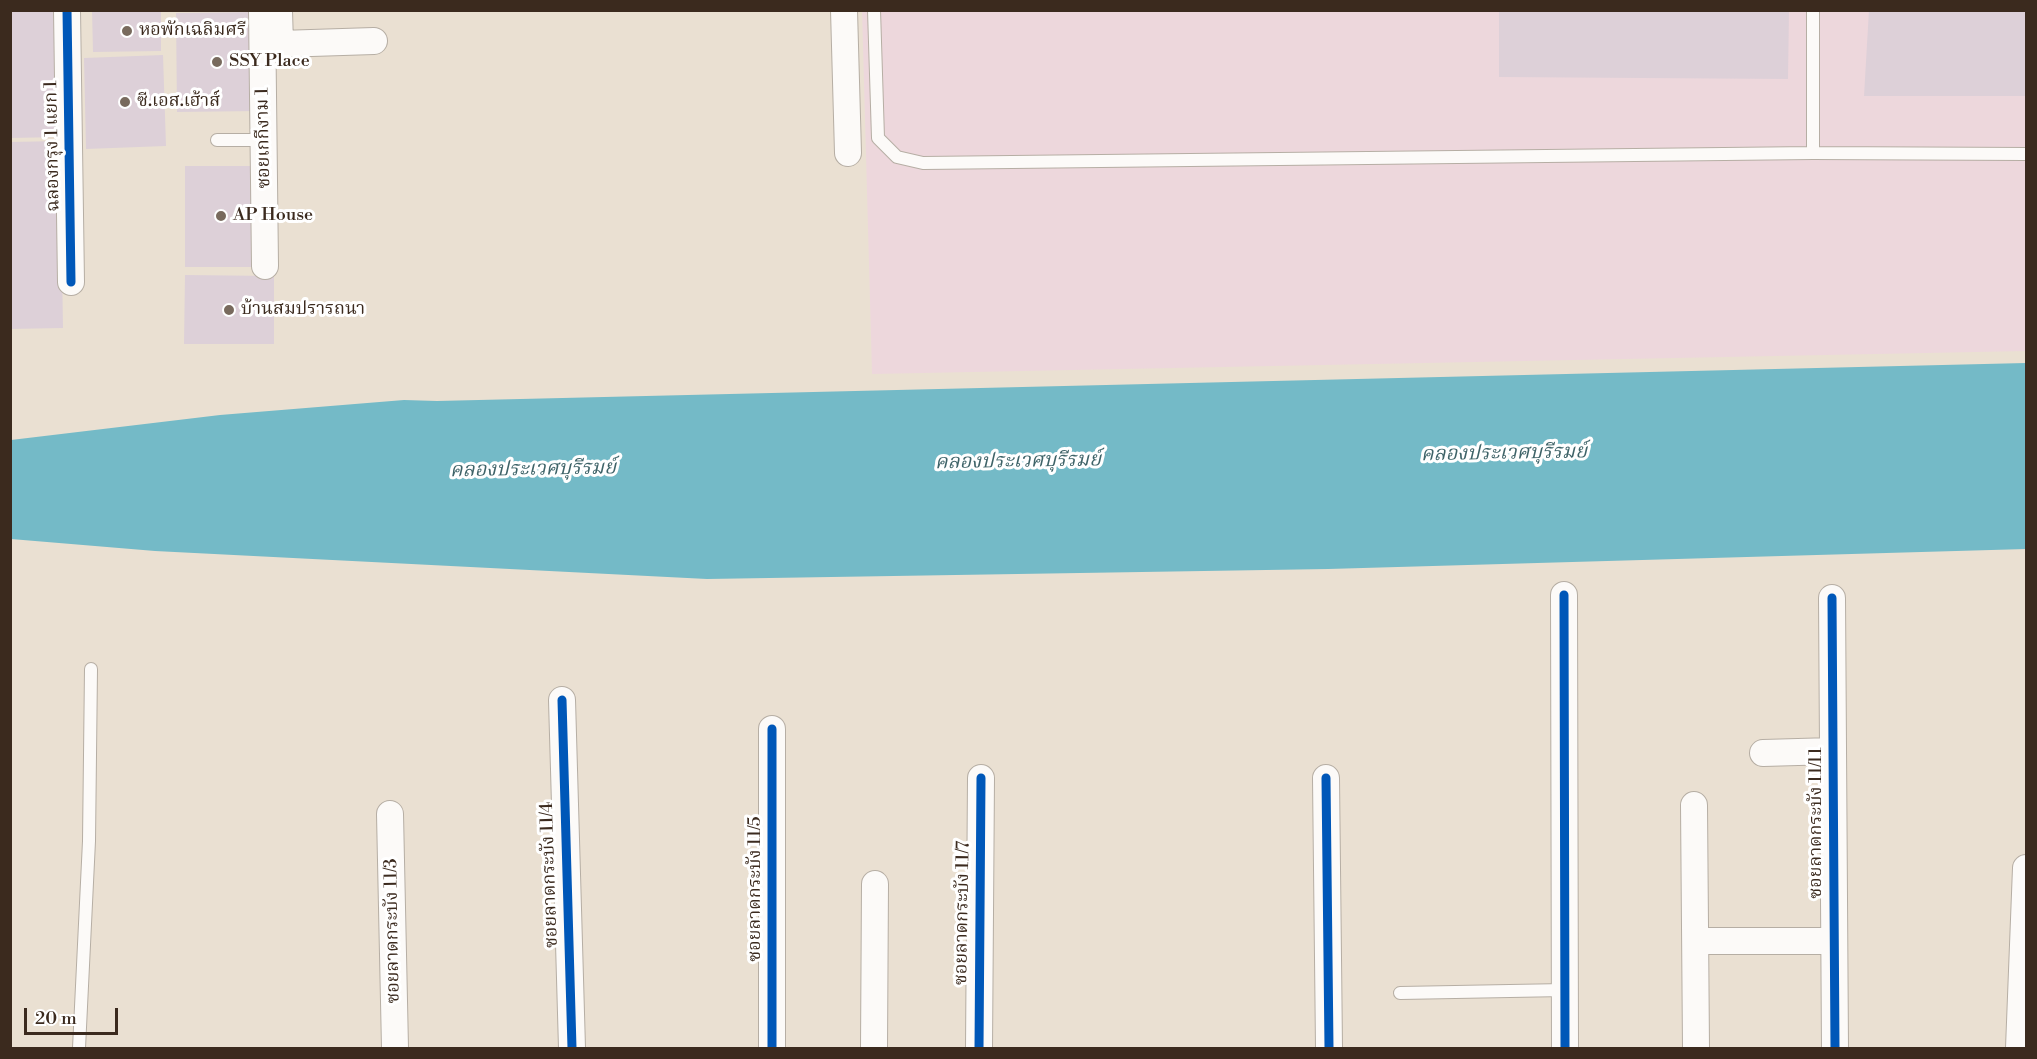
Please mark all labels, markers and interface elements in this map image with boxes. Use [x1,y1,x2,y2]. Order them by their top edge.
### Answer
place label: หอพักเฉลิมศรี [139,20,246,42]
marker: หอพักเฉลิมศรี [120,24,134,38]
place label: SSY Place [229,51,310,73]
marker: SSY Place [210,55,224,69]
street label: ฉลองกรุง 1 แยก 1 [41,80,65,212]
street label: ซอยเกกีงาม 1 [252,87,276,189]
place label: ซี.เอส.เฮ้าส์ [137,91,220,113]
marker: ซี.เอส.เฮ้าส์ [118,95,132,109]
place label: AP House [233,205,313,227]
marker: AP House [214,209,228,223]
place label: บ้านสมปรารถนา [241,299,365,321]
marker: บ้านสมปรารถนา [222,303,236,317]
water label: คลองประเวศบุรีรมย์ [1421,441,1587,467]
water label: คลองประเวศบุรีรมย์ [935,449,1101,475]
water label: คลองประเวศบุรีรมย์ [450,457,616,483]
street label: ซอยลาดกระบัง 11/11 [1806,747,1828,899]
street label: ซอยลาดกระบัง 11/4 [537,802,563,948]
street label: ซอยลาดกระบัง 11/5 [745,816,767,962]
street label: ซอยลาดกระบัง 11/7 [951,841,975,985]
street label: ซอยลาดกระบัง 11/3 [381,858,405,1004]
scale bar [27,996,122,1034]
text: 20 m [35,1007,77,1030]

